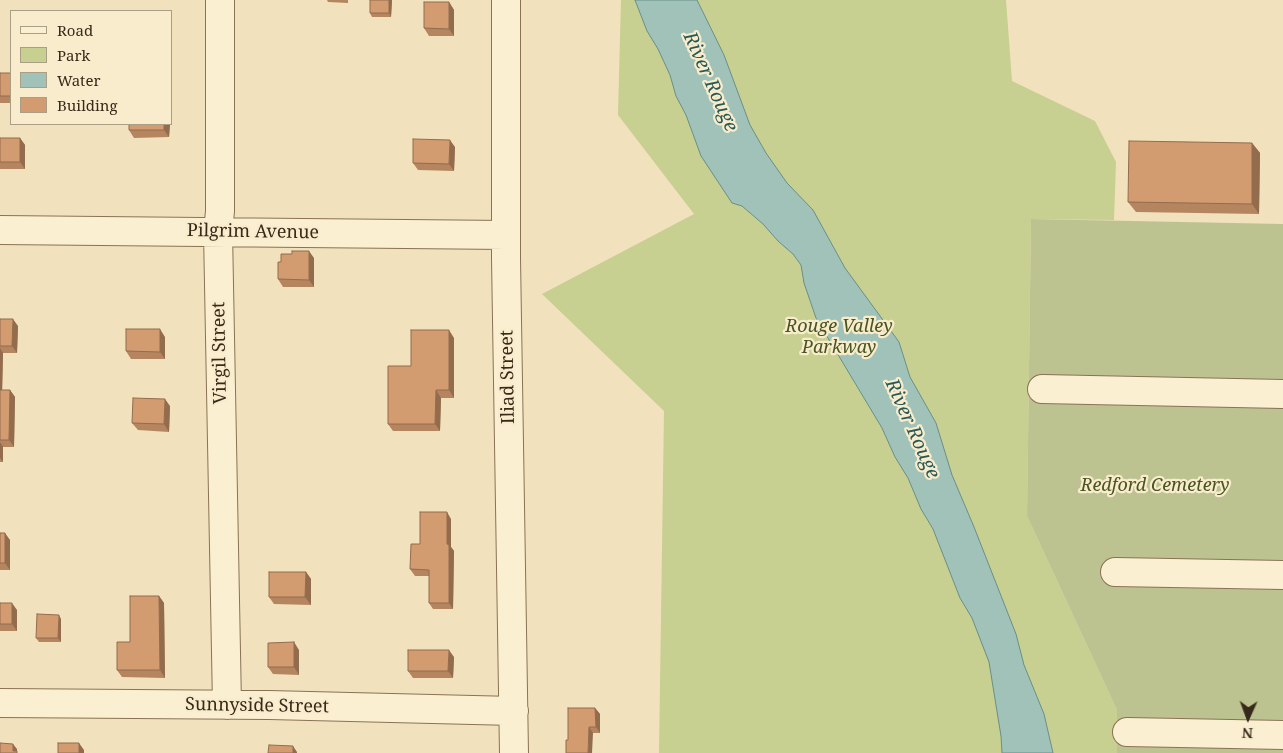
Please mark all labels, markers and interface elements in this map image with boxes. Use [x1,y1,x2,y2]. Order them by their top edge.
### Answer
legend [10,10,172,125]
text: Road [57,20,93,40]
water label: River Rouge [678,29,742,135]
text: Park [57,45,90,65]
text: Water [57,70,100,90]
text: Building [57,95,118,115]
street label: Pilgrim Avenue [187,220,319,244]
street label: Virgil Street [208,302,232,404]
park label: Rouge Valley Parkway [785,316,893,358]
street label: Iliad Street [496,330,520,424]
water label: River Rouge [880,376,944,482]
park label: Redford Cemetery [1080,475,1230,497]
north arrow [1223,693,1273,743]
street label: Sunnyside Street [185,694,329,718]
text: N [1242,724,1253,743]

